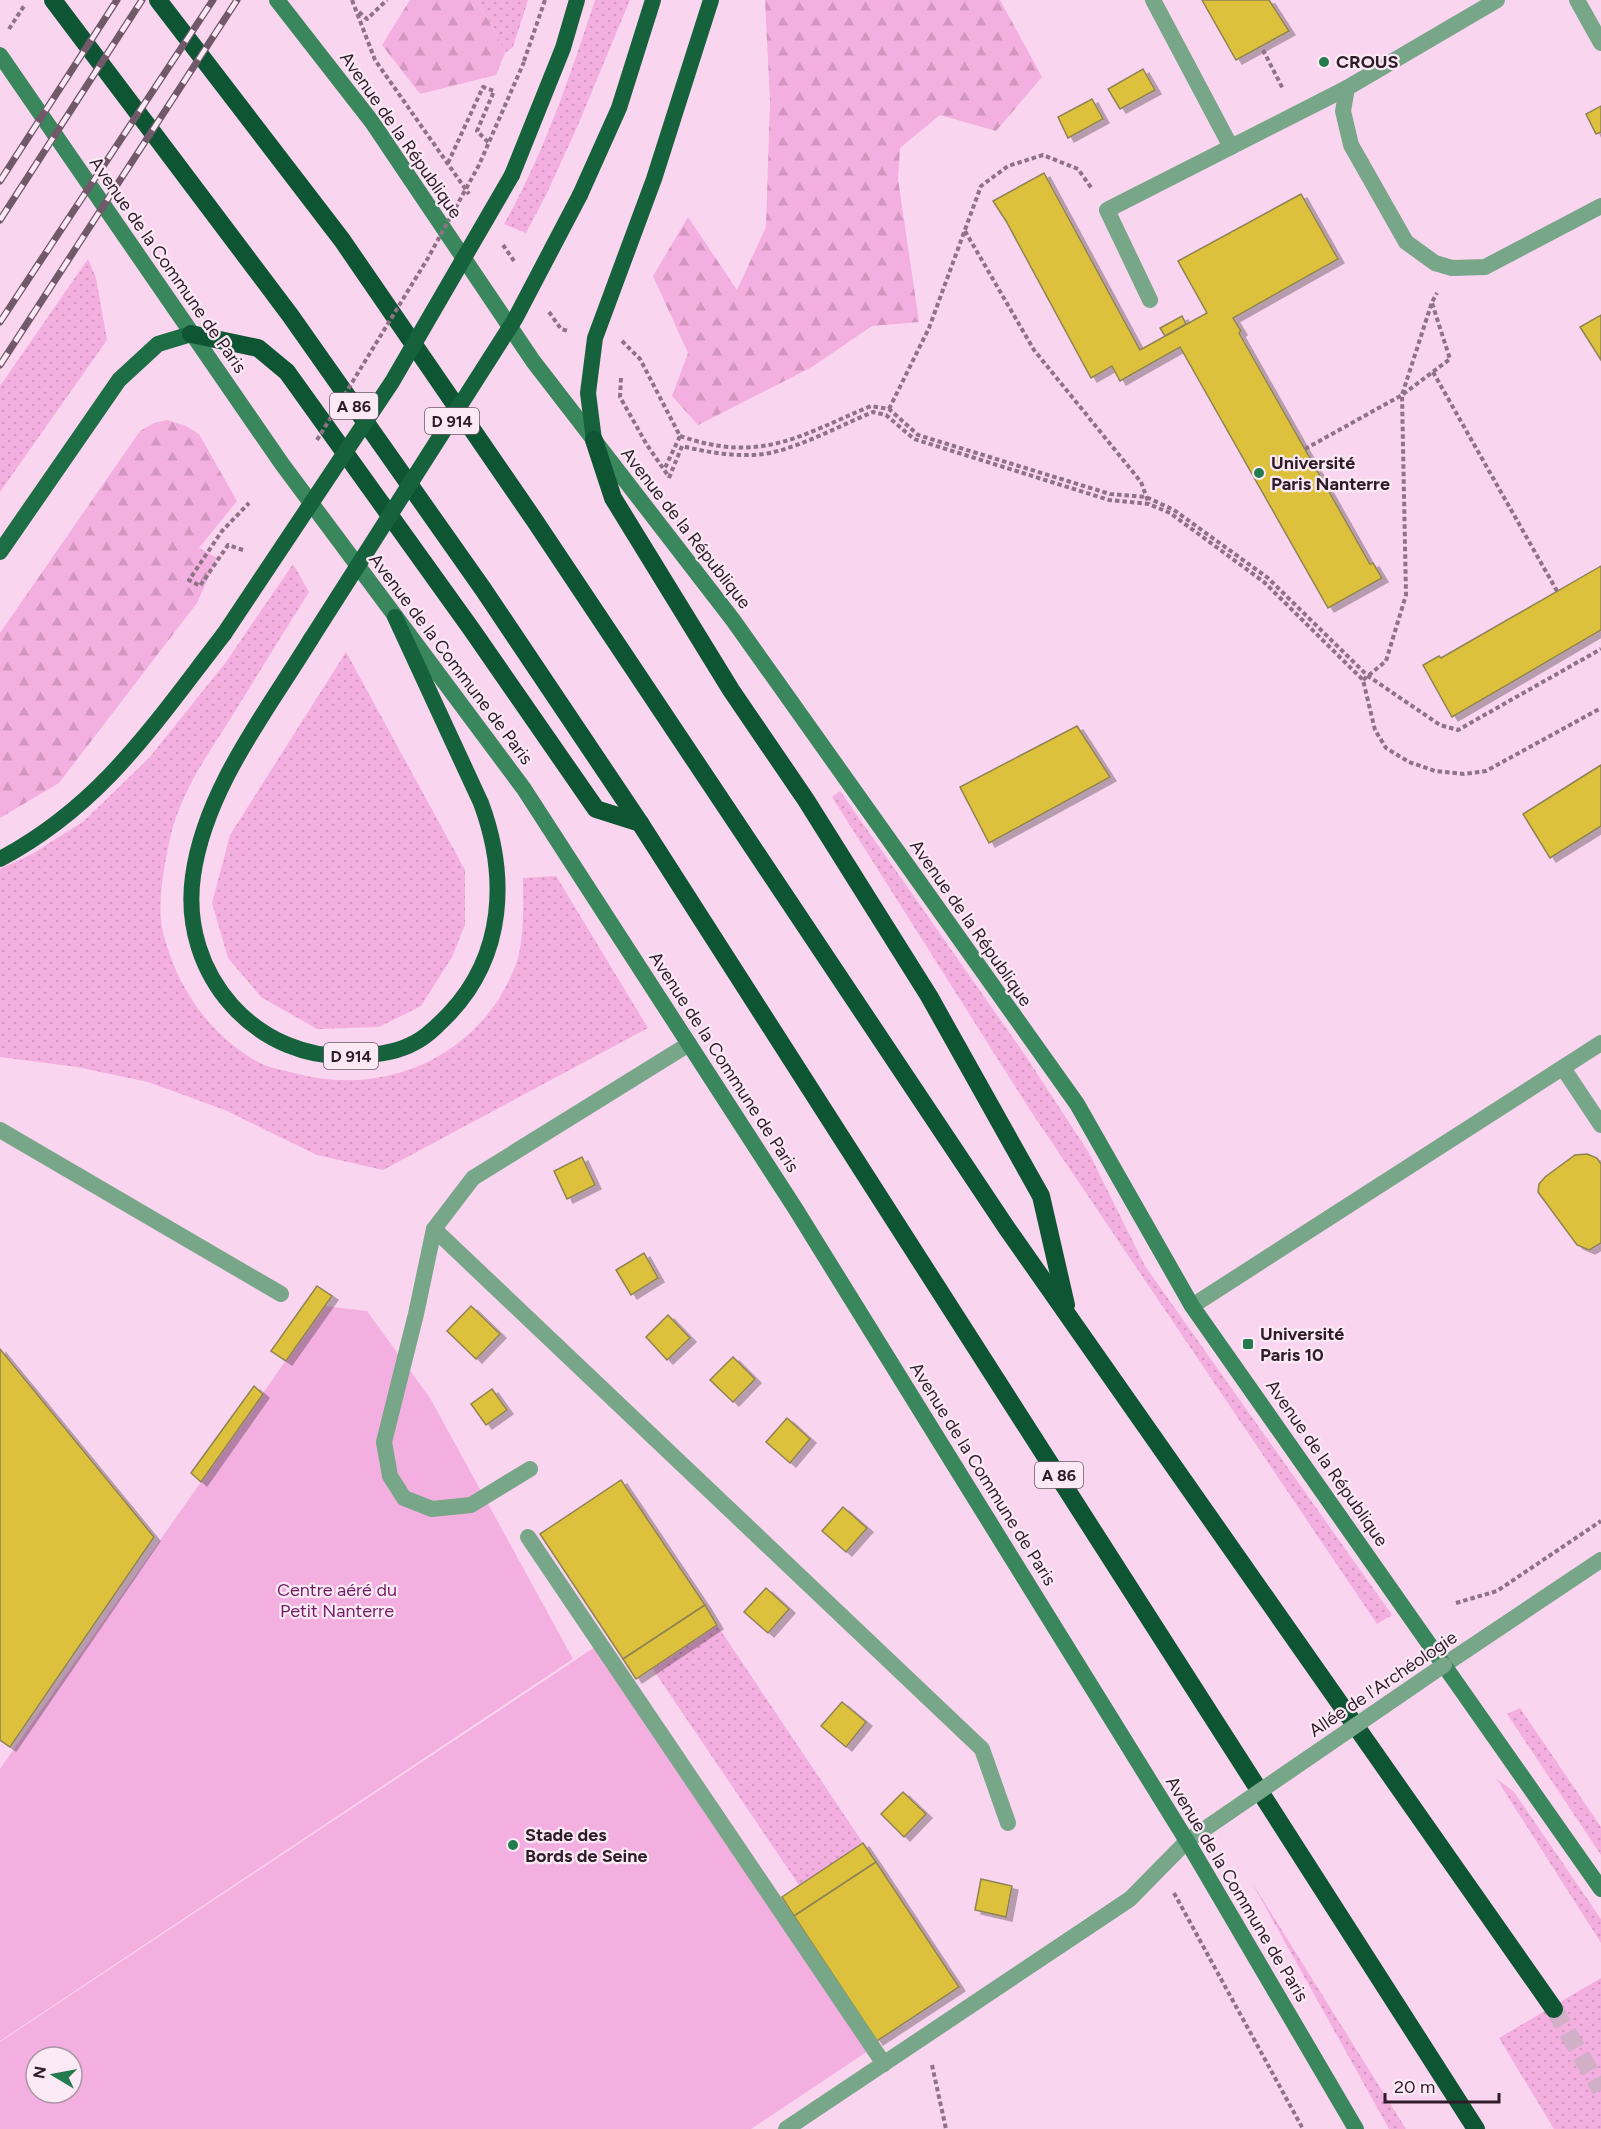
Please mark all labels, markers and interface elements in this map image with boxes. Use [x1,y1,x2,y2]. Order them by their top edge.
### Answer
street label: Avenue de la République [335,47,467,223]
place label: CROUS [1336,51,1398,73]
marker: CROUS [1317,55,1331,69]
street label: Avenue de la Commune de Paris [85,153,251,377]
road number: A 86 [330,393,378,419]
road number: D 914 [425,408,479,434]
street label: Avenue de la République [616,443,756,613]
place label: Université Paris Nanterre [1271,452,1390,495]
marker: Université Paris Nanterre [1252,466,1266,480]
street label: Avenue de la Commune de Paris [364,549,538,769]
street label: Avenue de la République [905,835,1037,1011]
street label: Avenue de la Commune de Paris [644,947,804,1177]
road number: D 914 [324,1043,378,1069]
place label: Université Paris 10 [1260,1323,1344,1366]
marker: Université Paris 10 [1241,1337,1255,1351]
street label: Avenue de la Commune de Paris [905,1358,1061,1590]
street label: Avenue de la République [1261,1375,1393,1551]
road number: A 86 [1035,1462,1083,1488]
park label: Centre aéré du Petit Nanterre [277,1579,397,1622]
street label: Allée de l'Archéologie [1305,1626,1461,1742]
street label: Avenue de la Commune de Paris [1161,1772,1313,2006]
place label: Stade des Bords de Seine [525,1824,647,1867]
marker: Stade des Bords de Seine [506,1838,520,1852]
north arrow [24,2045,84,2105]
text: N [29,2065,50,2080]
scale bar [1385,2066,1499,2104]
text: 20 m [1394,2076,1435,2098]

